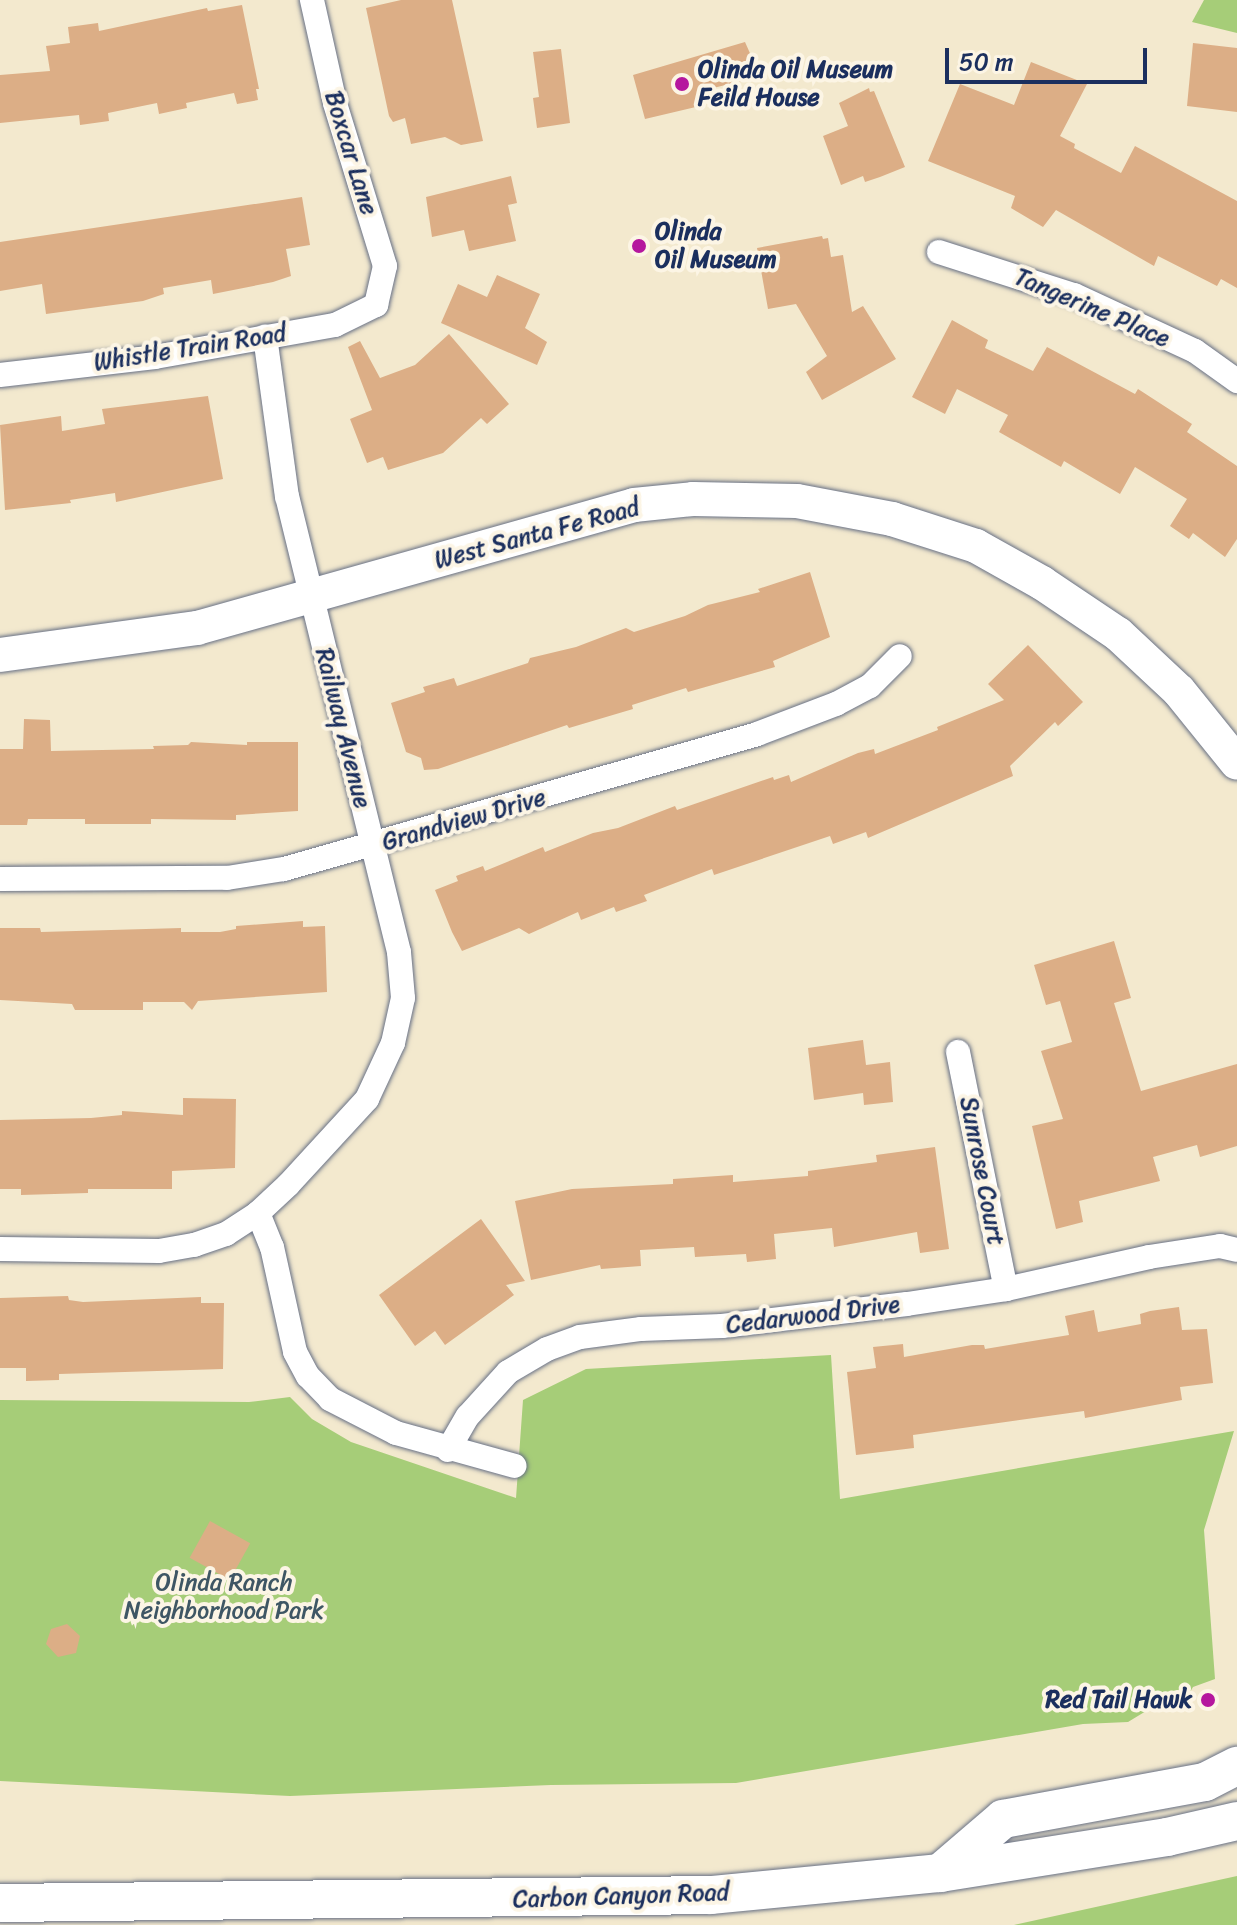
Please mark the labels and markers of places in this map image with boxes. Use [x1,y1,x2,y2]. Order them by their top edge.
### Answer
place label: Olinda Oil Museum Feild House [698,56,893,112]
marker: Olinda Oil Museum Feild House [673,75,691,93]
place label: Olinda Oil Museum [655,218,777,274]
marker: Olinda Oil Museum [630,237,648,255]
place label: Red Tail Hawk [1045,1686,1192,1714]
marker: Red Tail Hawk [1199,1691,1217,1709]

